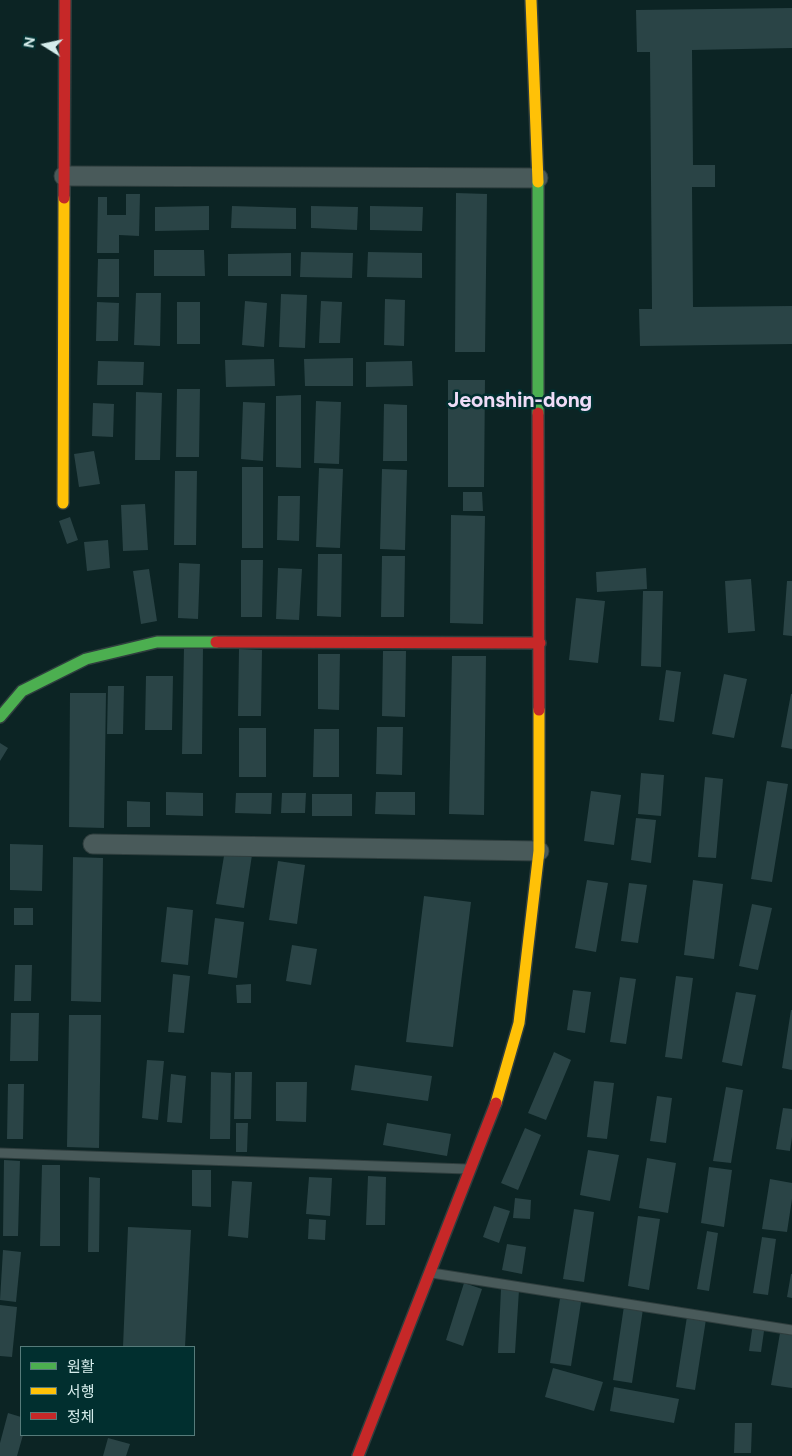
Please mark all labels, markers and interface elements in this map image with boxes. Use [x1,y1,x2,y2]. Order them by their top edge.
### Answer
north arrow [20,20,70,70]
text: N [20,36,39,49]
district label: Jeonshin-dong [448,388,592,414]
legend [20,1346,195,1436]
text: 원활 [67,1358,95,1376]
text: 서행 [67,1383,95,1401]
text: 정체 [67,1408,95,1426]

